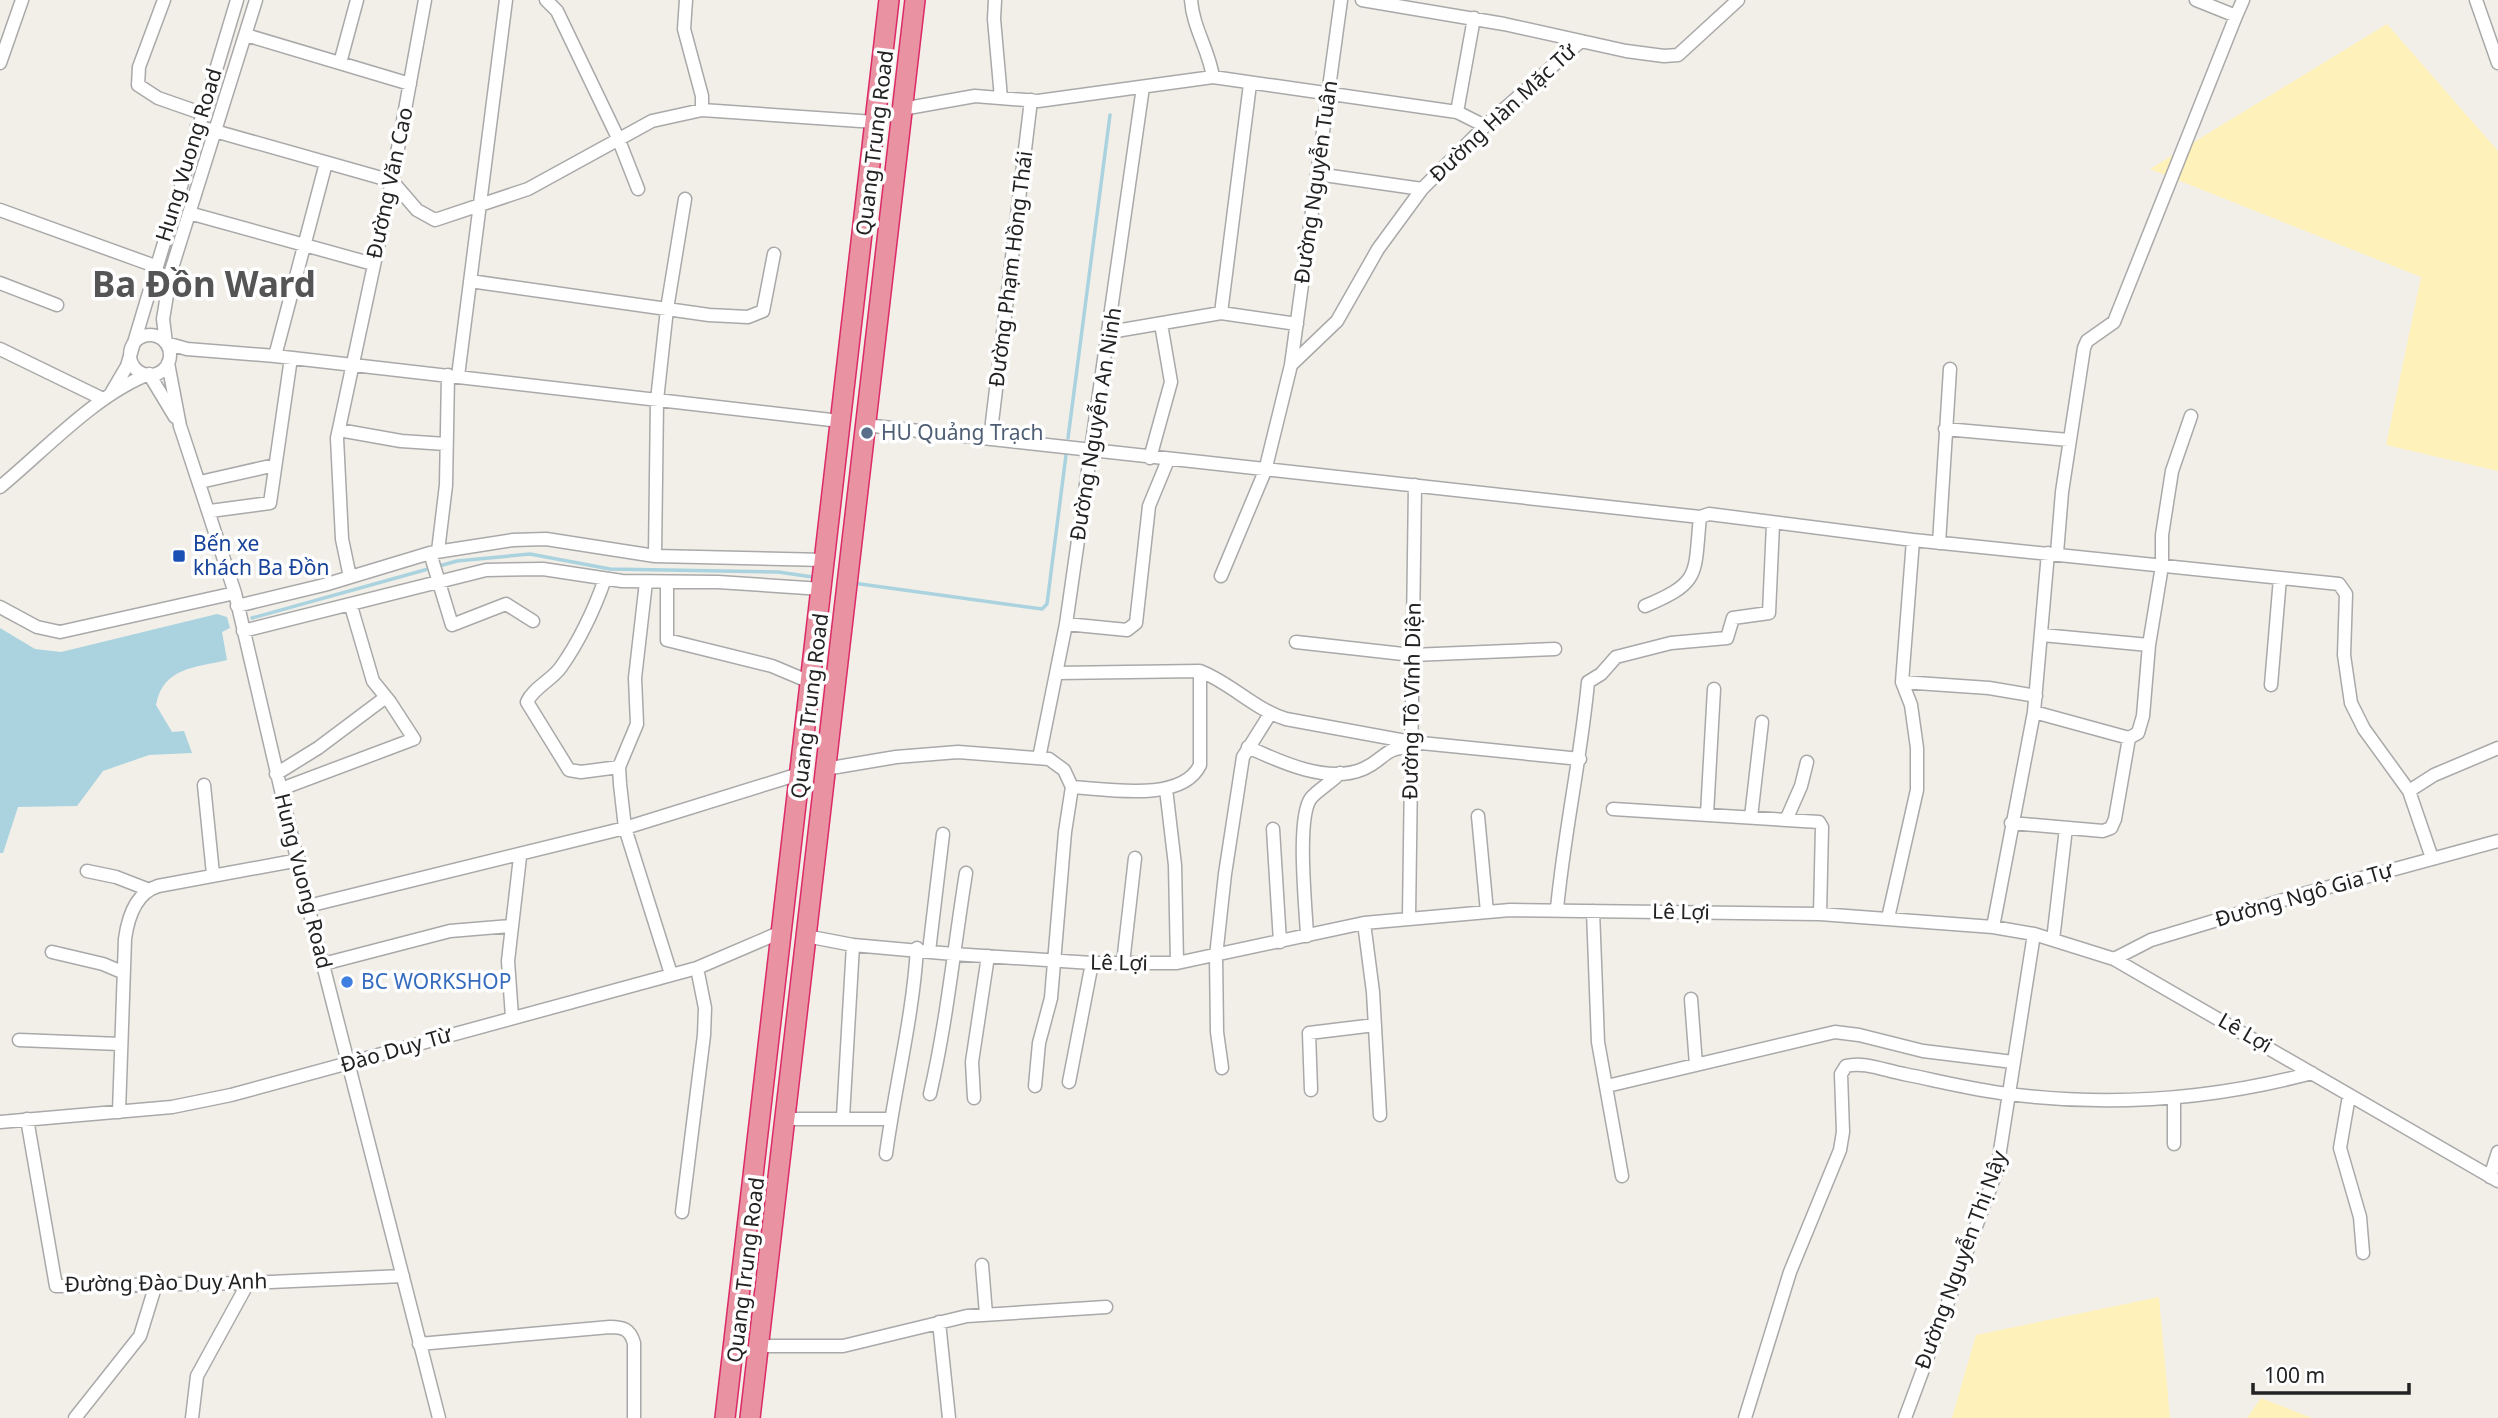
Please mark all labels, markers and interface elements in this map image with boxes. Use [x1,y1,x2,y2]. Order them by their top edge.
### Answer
street label: Đường Hàn Mặc Tử [1423,36,1582,188]
street label: Quang Trung Road [849,49,899,237]
street label: Hung Vuong Road [148,65,228,245]
street label: Đường Nguyễn Tuân [1287,78,1343,285]
street label: Đường Văn Cao [359,105,419,261]
street label: Đường Phạm Hồng Thái [982,149,1038,389]
district label: Ba Đồn Ward [92,260,316,307]
street label: Đường Nguyễn An Ninh [1063,305,1127,542]
place label: HU Quảng Trạch [881,418,1044,446]
marker: HU Quảng Trạch [859,425,875,441]
place label: Bến xe khách Ba Đồn [193,529,329,581]
marker: Bến xe khách Ba Đồn [171,548,187,564]
street label: Đường Tô Vĩnh Diện [1395,602,1427,800]
street label: Quang Trung Road [784,612,834,800]
street label: Hung Vuong Road [269,790,339,971]
street label: Đường Ngô Gia Tự [2212,855,2397,933]
street label: Lê Lợi [1652,896,1710,926]
street label: Lê Lợi [1090,947,1148,977]
place label: BC WORKSHOP [361,967,511,995]
marker: BC WORKSHOP [339,974,355,990]
street label: Lê Lợi [2214,1006,2277,1059]
street label: Đào Duy Từ [337,1020,455,1078]
street label: Đường Nguyễn Thị Nậy [1907,1146,2013,1373]
street label: Quang Trung Road [720,1176,770,1364]
street label: Đường Đào Duy Anh [64,1266,268,1298]
scale bar [2253,1352,2409,1396]
text: 100 m [2264,1361,2325,1389]

